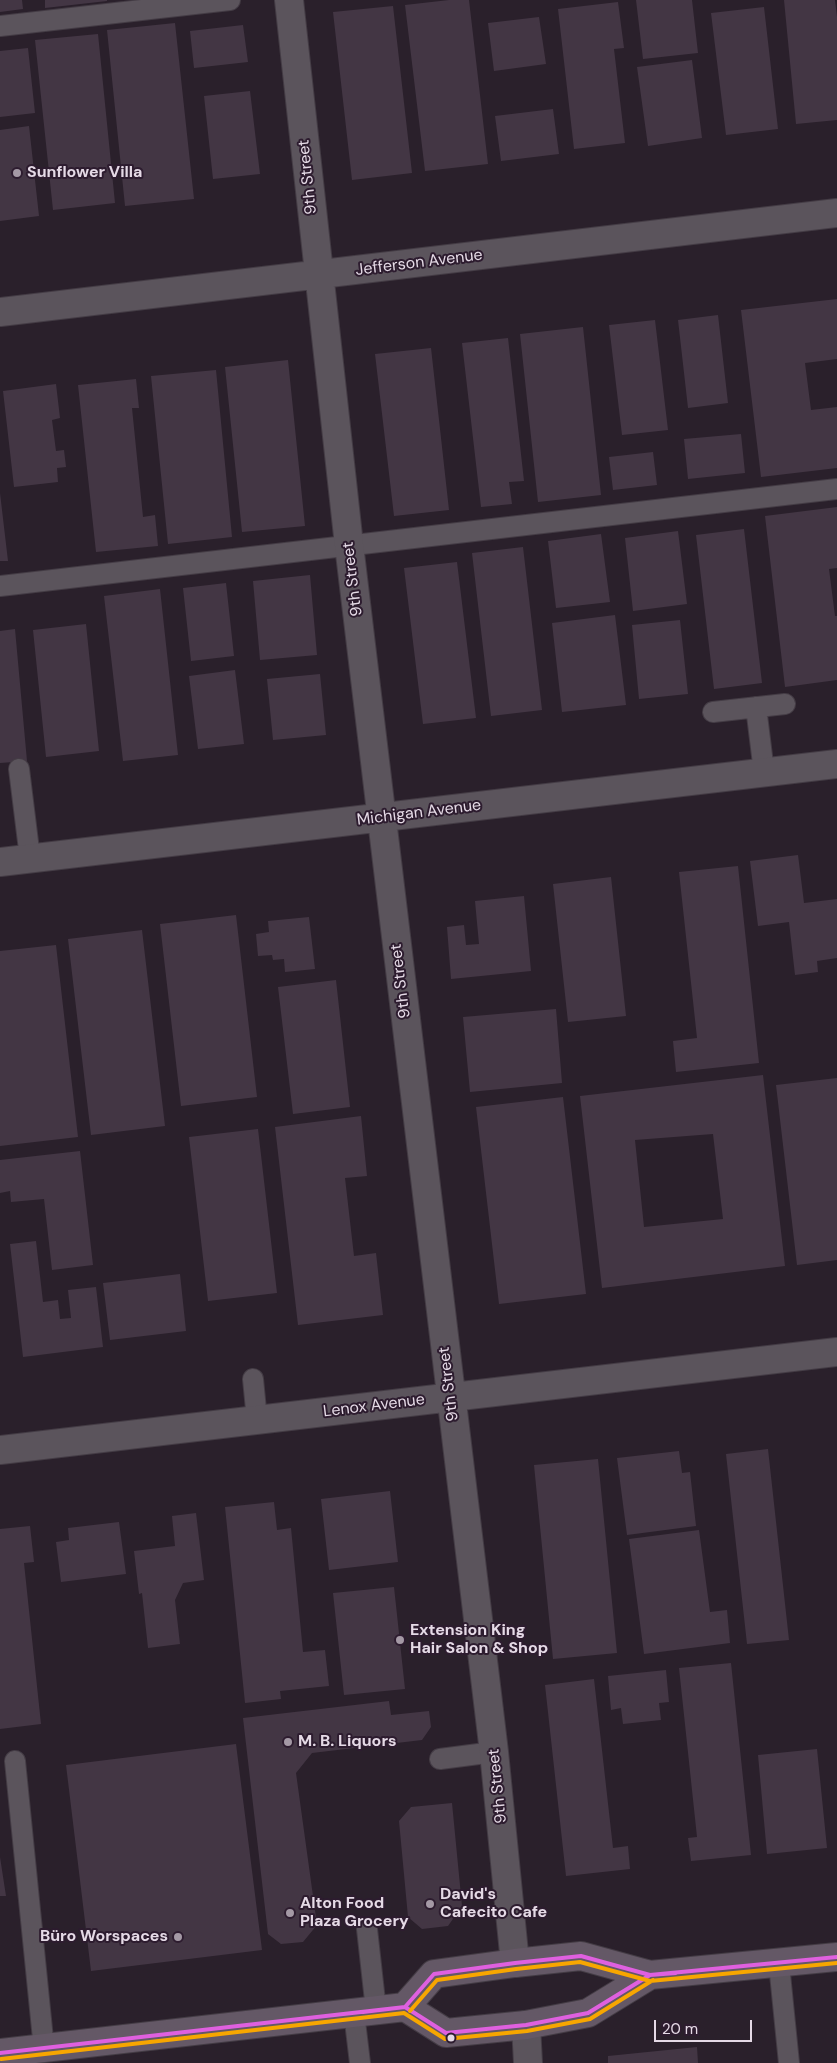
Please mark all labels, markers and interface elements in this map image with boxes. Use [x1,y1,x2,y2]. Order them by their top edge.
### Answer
street label: 9th Street [295,139,321,215]
place label: Sunflower Villa [27,163,142,183]
marker: Sunflower Villa [11,167,23,179]
street label: Jefferson Avenue [354,246,484,280]
street label: 9th Street [339,541,367,617]
street label: Michigan Avenue [356,796,482,830]
street label: 9th Street [387,943,415,1019]
street label: 9th Street [435,1346,463,1422]
street label: Lenox Avenue [322,1390,426,1422]
place label: Extension King Hair Salon & Shop [410,1621,548,1659]
marker: Extension King Hair Salon & Shop [394,1634,406,1646]
place label: M. B. Liquors [298,1732,396,1752]
marker: M. B. Liquors [282,1736,294,1748]
street label: 9th Street [485,1748,511,1824]
place label: David's Cafecito Cafe [440,1885,547,1923]
place label: Alton Food Plaza Grocery [300,1894,409,1932]
marker: David's Cafecito Cafe [424,1898,436,1910]
marker: Alton Food Plaza Grocery [284,1907,296,1919]
place label: Büro Worspaces [40,1927,168,1947]
marker: Büro Worspaces [172,1931,184,1943]
scale bar [657,2010,754,2042]
text: 20 m [662,2019,698,2039]
unlabelled marker [446,2033,456,2043]

